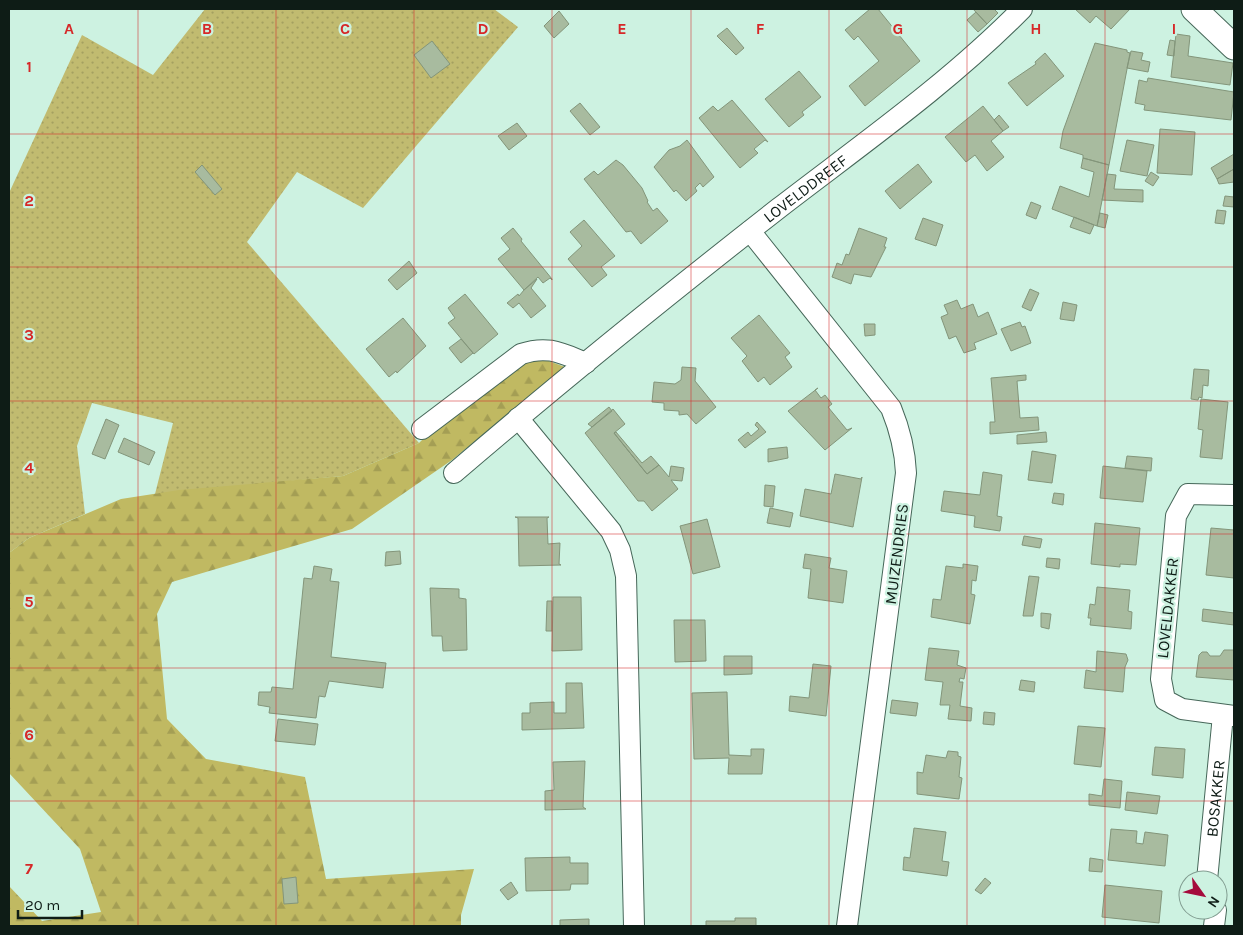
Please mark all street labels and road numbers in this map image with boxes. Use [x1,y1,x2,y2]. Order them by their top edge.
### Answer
street label: LOVELDDREEF [760,151,851,227]
street label: MUIZENDRIES [881,503,912,606]
street label: LOVELDAKKER [1153,557,1182,659]
street label: BOSAKKER [1202,759,1229,838]

